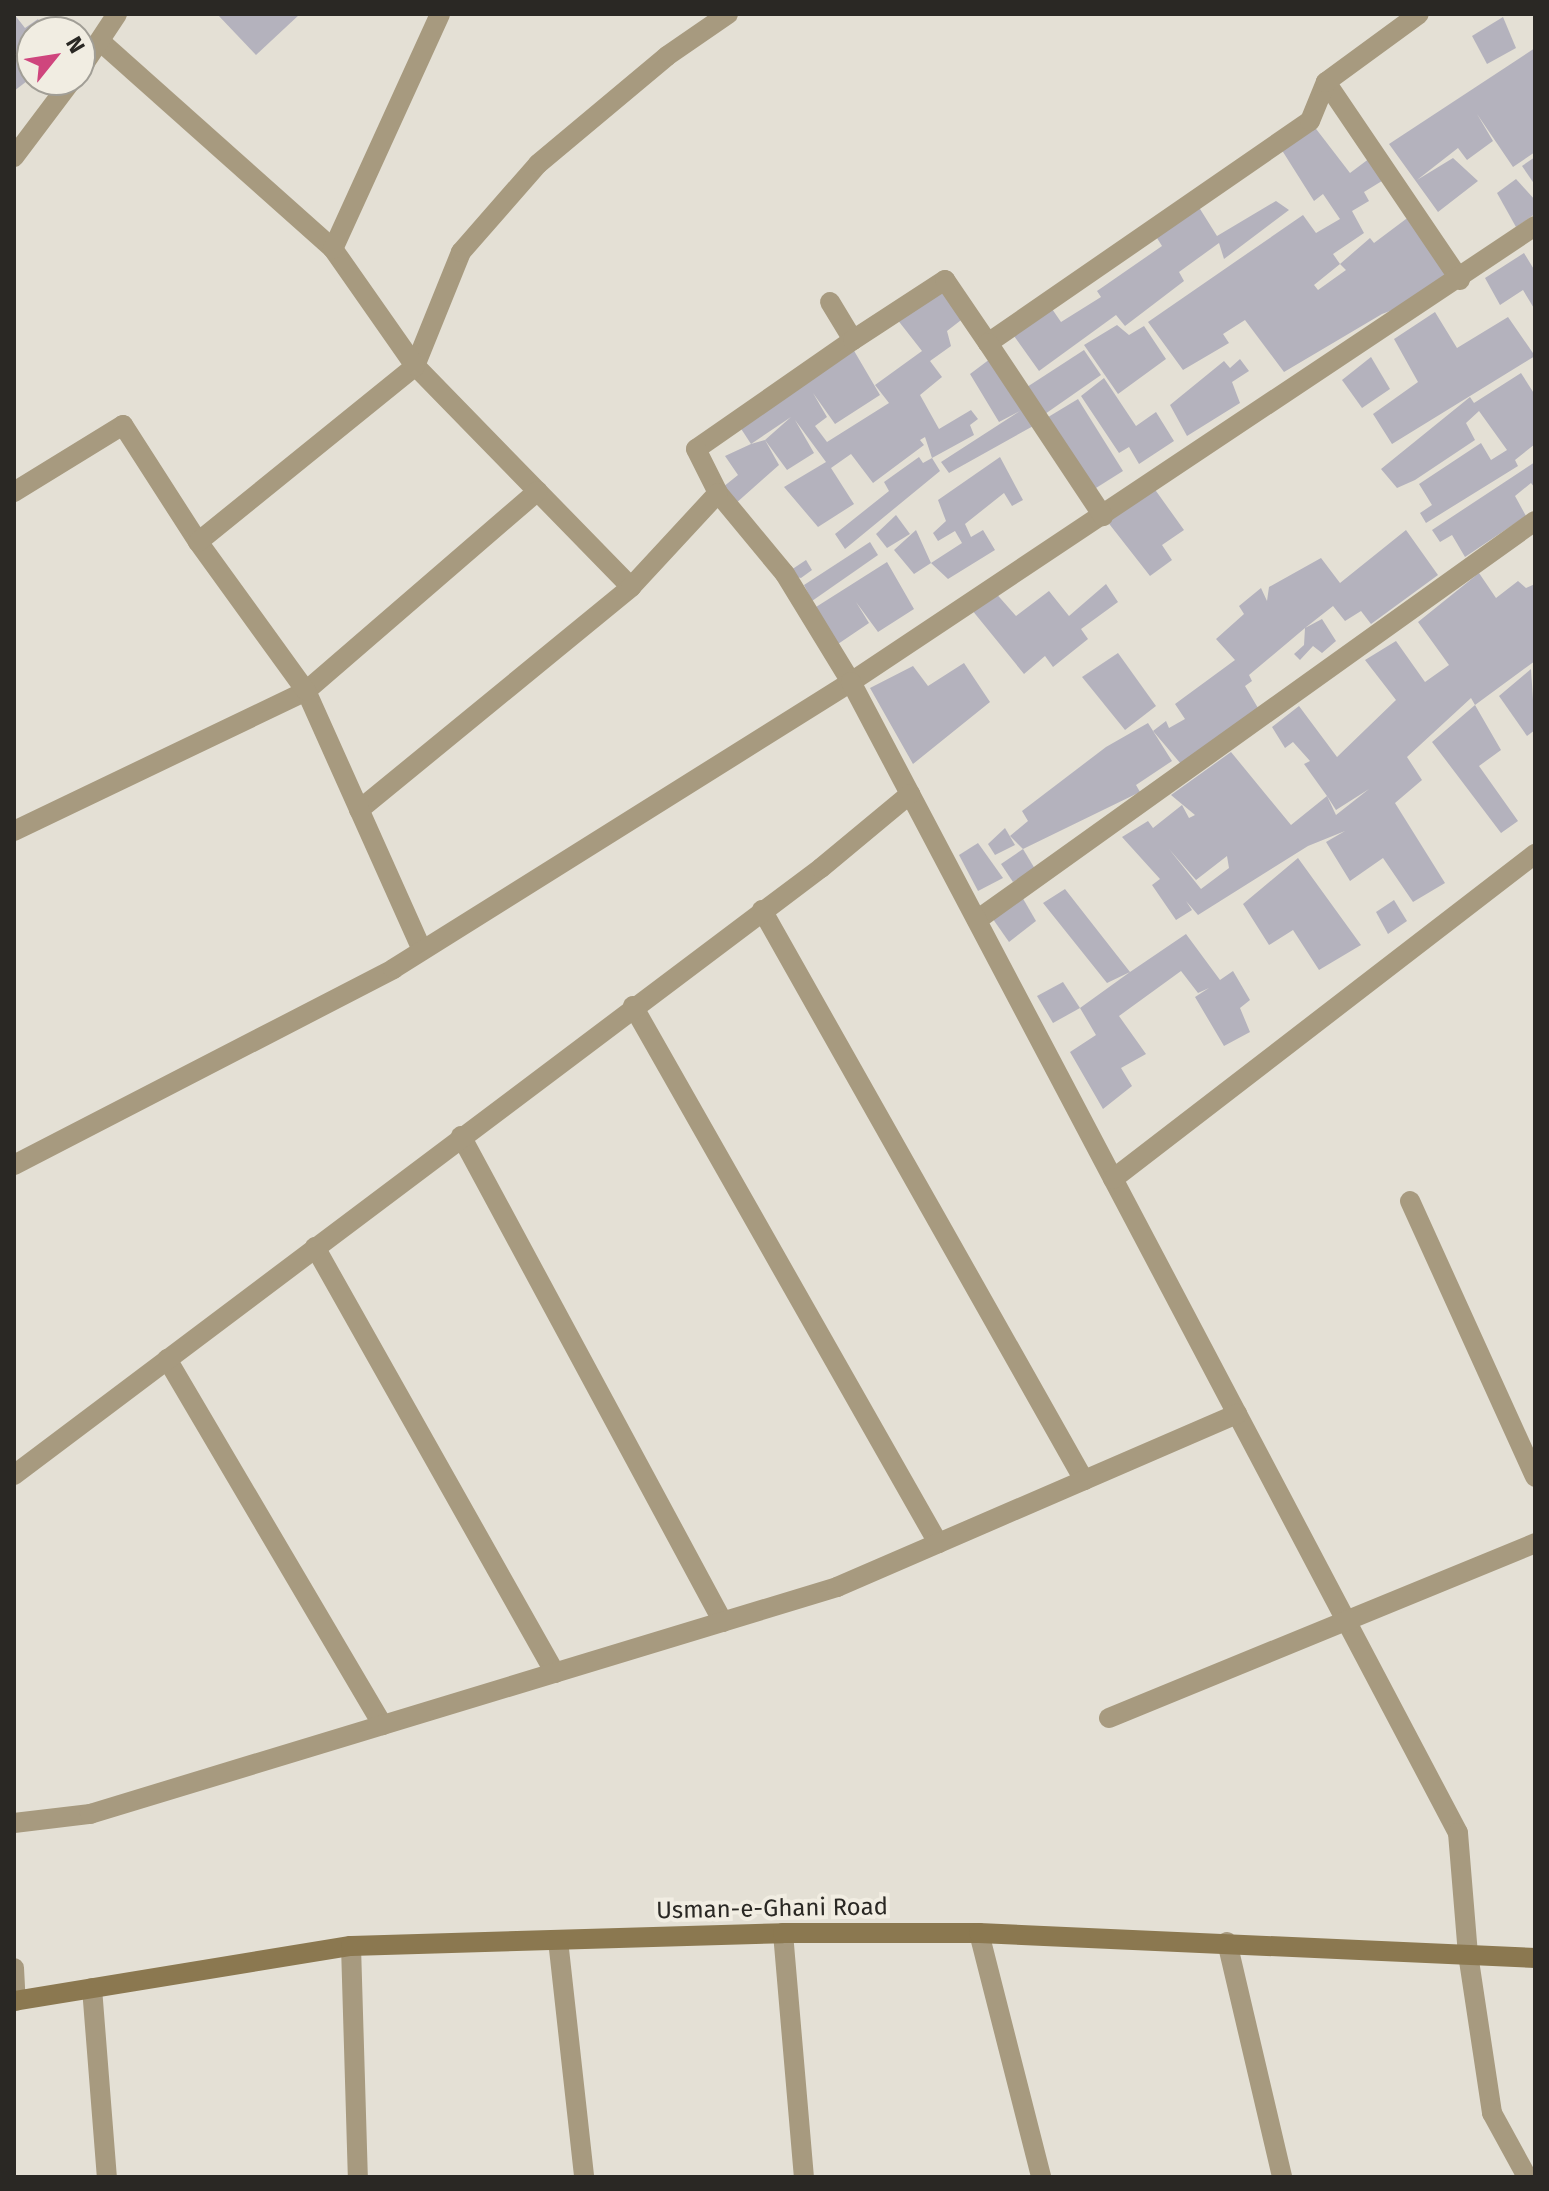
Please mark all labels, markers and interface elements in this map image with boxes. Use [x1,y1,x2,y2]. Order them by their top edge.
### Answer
north arrow [16,16,96,96]
text: N [60,32,91,58]
street label: Usman-e-Ghani Road [656,1893,888,1925]

